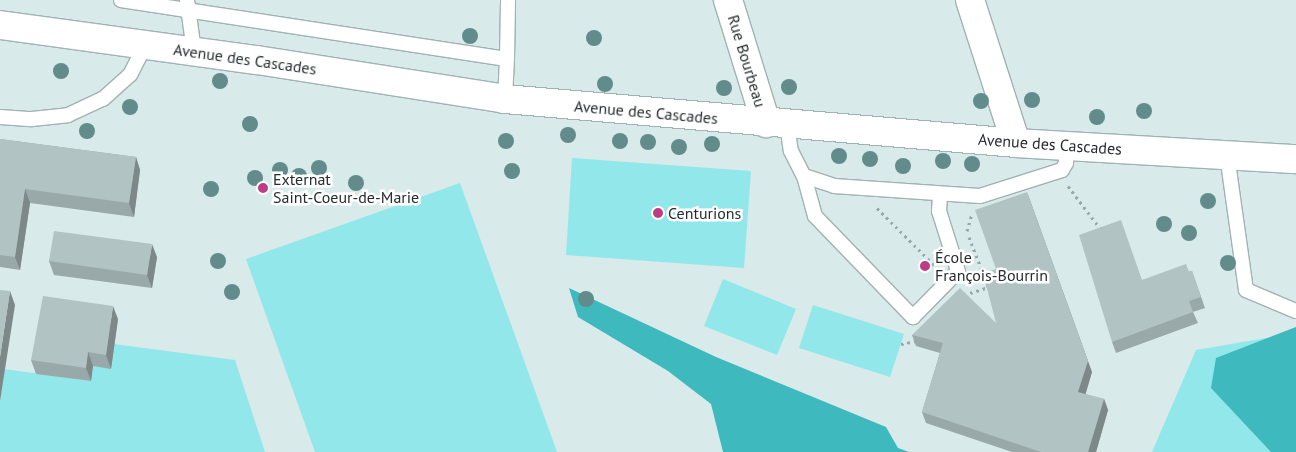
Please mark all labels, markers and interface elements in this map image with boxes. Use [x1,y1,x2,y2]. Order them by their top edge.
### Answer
street label: Rue Bourbeau [724,12,770,110]
street label: Avenue des Cascades [172,39,318,79]
street label: Avenue des Cascades [573,96,719,128]
street label: Avenue des Cascades [977,129,1123,159]
place label: Externat Saint-Coeur-de-Marie [273,169,419,207]
marker: Externat Saint-Coeur-de-Marie [257,182,269,194]
place label: Centurions [668,203,741,223]
marker: Centurions [652,207,664,219]
place label: École François-Bourrin [935,247,1048,285]
marker: École François-Bourrin [919,260,931,272]

